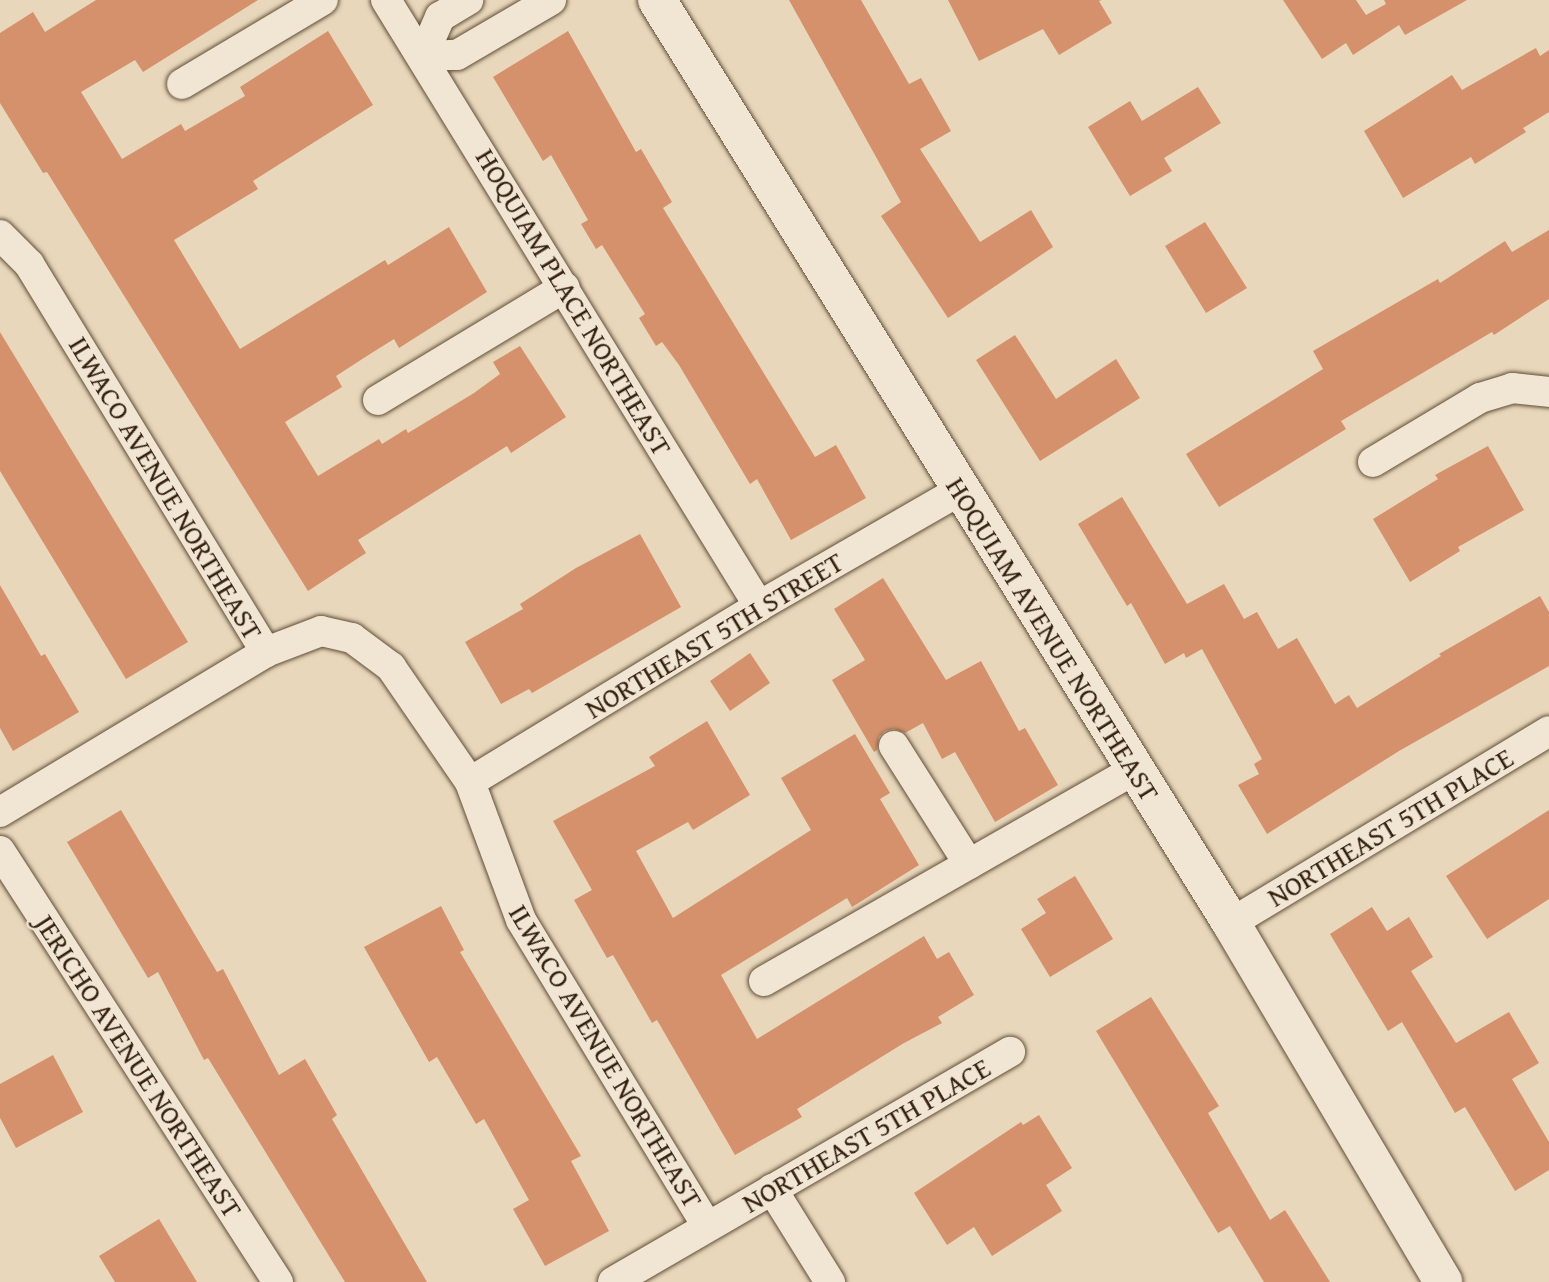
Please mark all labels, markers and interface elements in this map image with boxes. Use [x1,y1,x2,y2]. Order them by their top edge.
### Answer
street label: HOQUIAM PLACE NORTHEAST [469,142,679,462]
street label: ILWACO AVENUE NORTHEAST [62,330,270,646]
street label: HOQUIAM AVENUE NORTHEAST [939,471,1167,807]
street label: NORTHEAST 5TH STREET [579,545,849,725]
street label: NORTHEAST 5TH PLACE [1261,740,1519,914]
street label: ILWACO AVENUE NORTHEAST [502,898,710,1214]
street label: JERICHO AVENUE NORTHEAST [28,908,250,1224]
street label: NORTHEAST 5TH PLACE [736,1050,996,1220]

